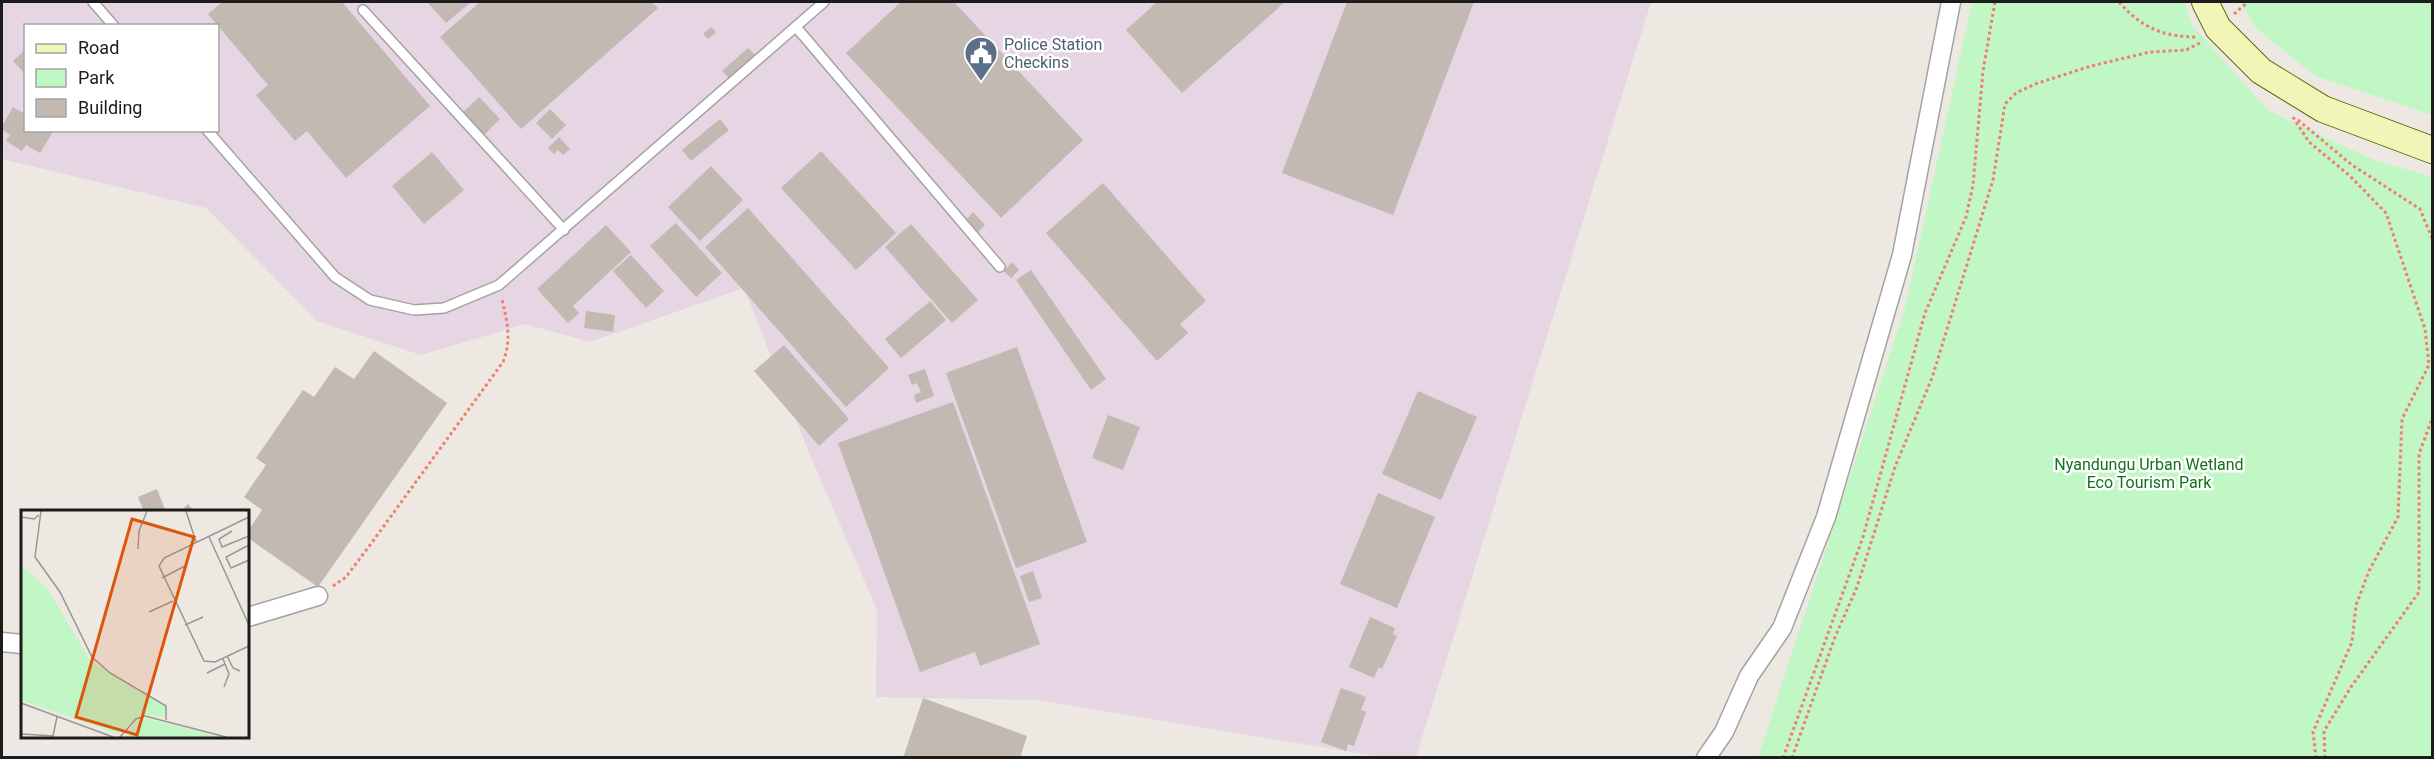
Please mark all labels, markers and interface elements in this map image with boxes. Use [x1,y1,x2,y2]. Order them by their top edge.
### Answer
legend [24,24,219,132]
public building icon: Police Station Checkins [963,35,999,82]
place label: Police Station Checkins [1004,35,1102,72]
text: Road [78,37,119,58]
text: Park [78,67,115,88]
text: Building [78,97,142,118]
park label: Nyandungu Urban Wetland Eco Tourism Park [2054,455,2244,492]
inset map [21,510,249,738]

